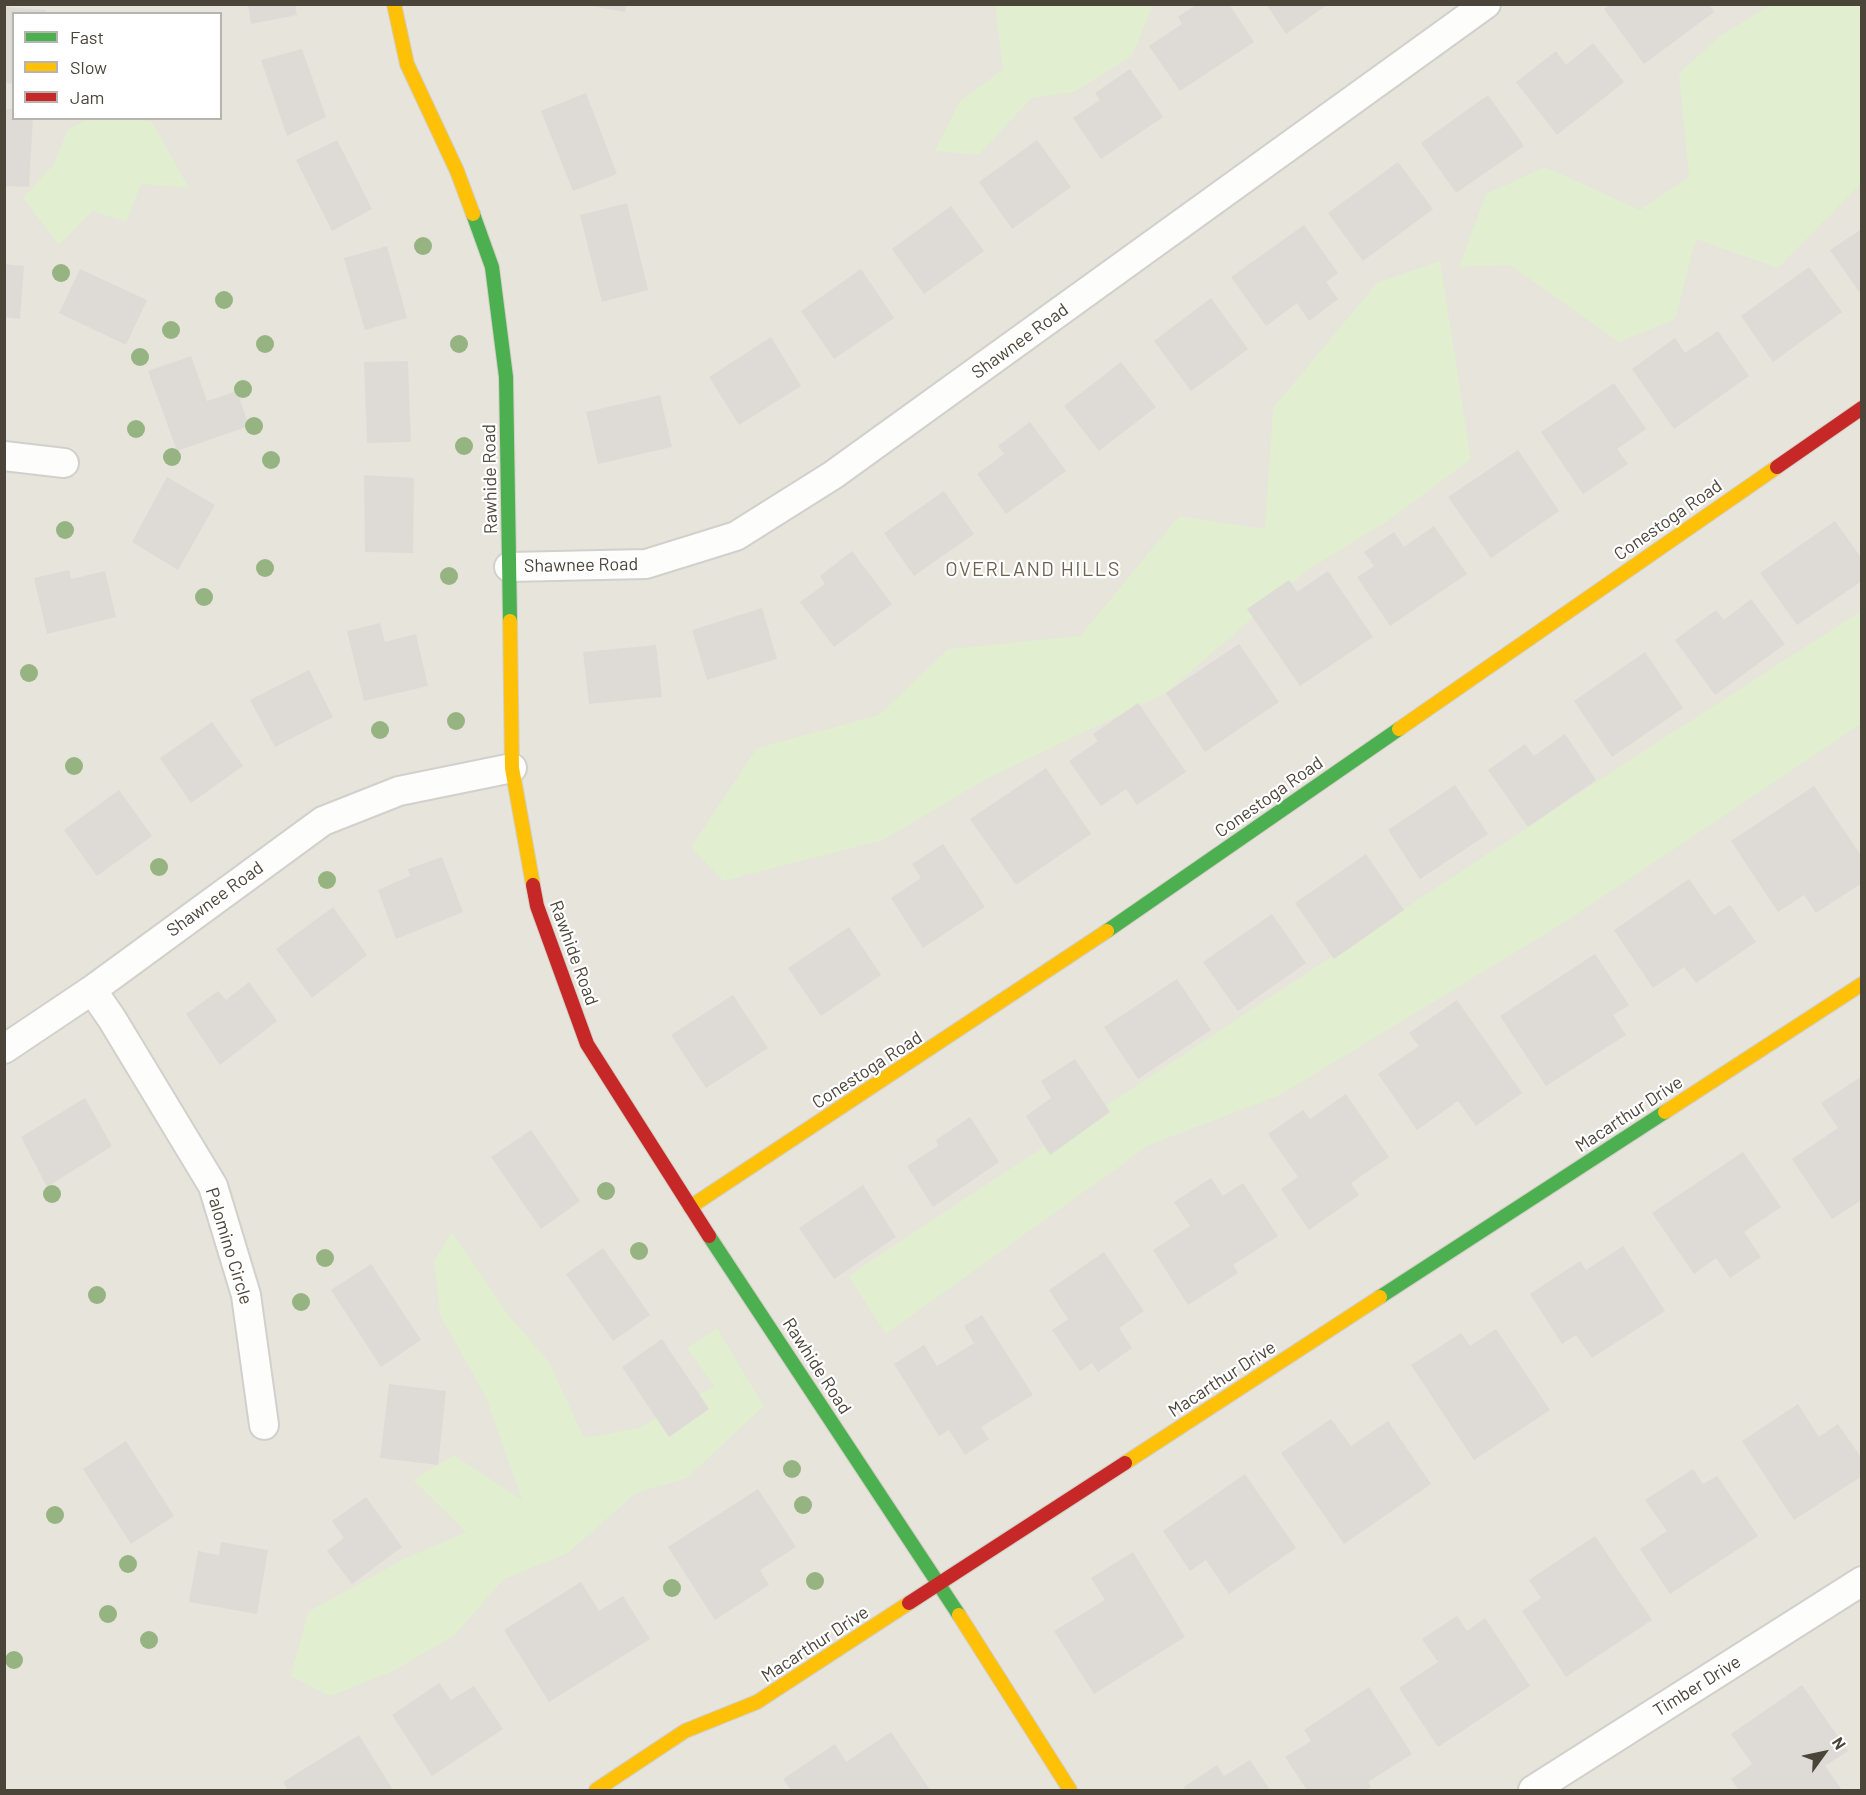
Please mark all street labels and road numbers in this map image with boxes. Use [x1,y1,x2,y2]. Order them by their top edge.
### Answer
street label: Shawnee Road [967,299,1073,383]
street label: Rawhide Road [478,424,502,534]
street label: Conestoga Road [1610,475,1726,565]
street label: Shawnee Road [524,553,638,577]
street label: Conestoga Road [1211,752,1327,842]
street label: Shawnee Road [162,857,268,941]
street label: Rawhide Road [545,898,603,1008]
street label: Conestoga Road [808,1026,926,1114]
street label: Macarthur Drive [1571,1071,1687,1157]
street label: Palomino Circle [201,1185,257,1307]
street label: Rawhide Road [778,1314,856,1418]
street label: Macarthur Drive [1164,1336,1280,1422]
street label: Macarthur Drive [757,1601,873,1687]
street label: Timber Drive [1649,1651,1745,1721]

